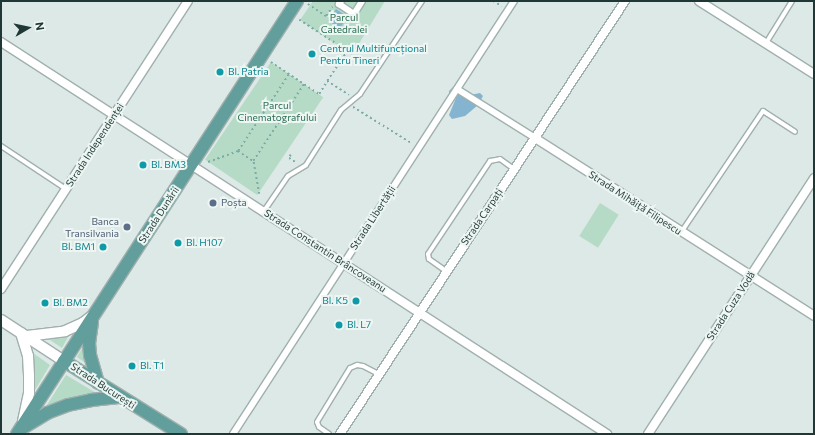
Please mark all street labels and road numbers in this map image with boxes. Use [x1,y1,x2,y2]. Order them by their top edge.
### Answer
street label: Strada Independenței [64,101,126,189]
street label: Strada Mihăiță Filipescu [586,168,684,238]
street label: Strada Libertății [348,184,398,252]
street label: Strada Dunării [136,185,182,245]
street label: Strada Carpați [459,186,505,248]
street label: Strada Constantin Brâncoveanu [262,207,388,295]
street label: Strada Cuza Vodă [704,269,758,343]
street label: Strada București [68,361,138,411]

